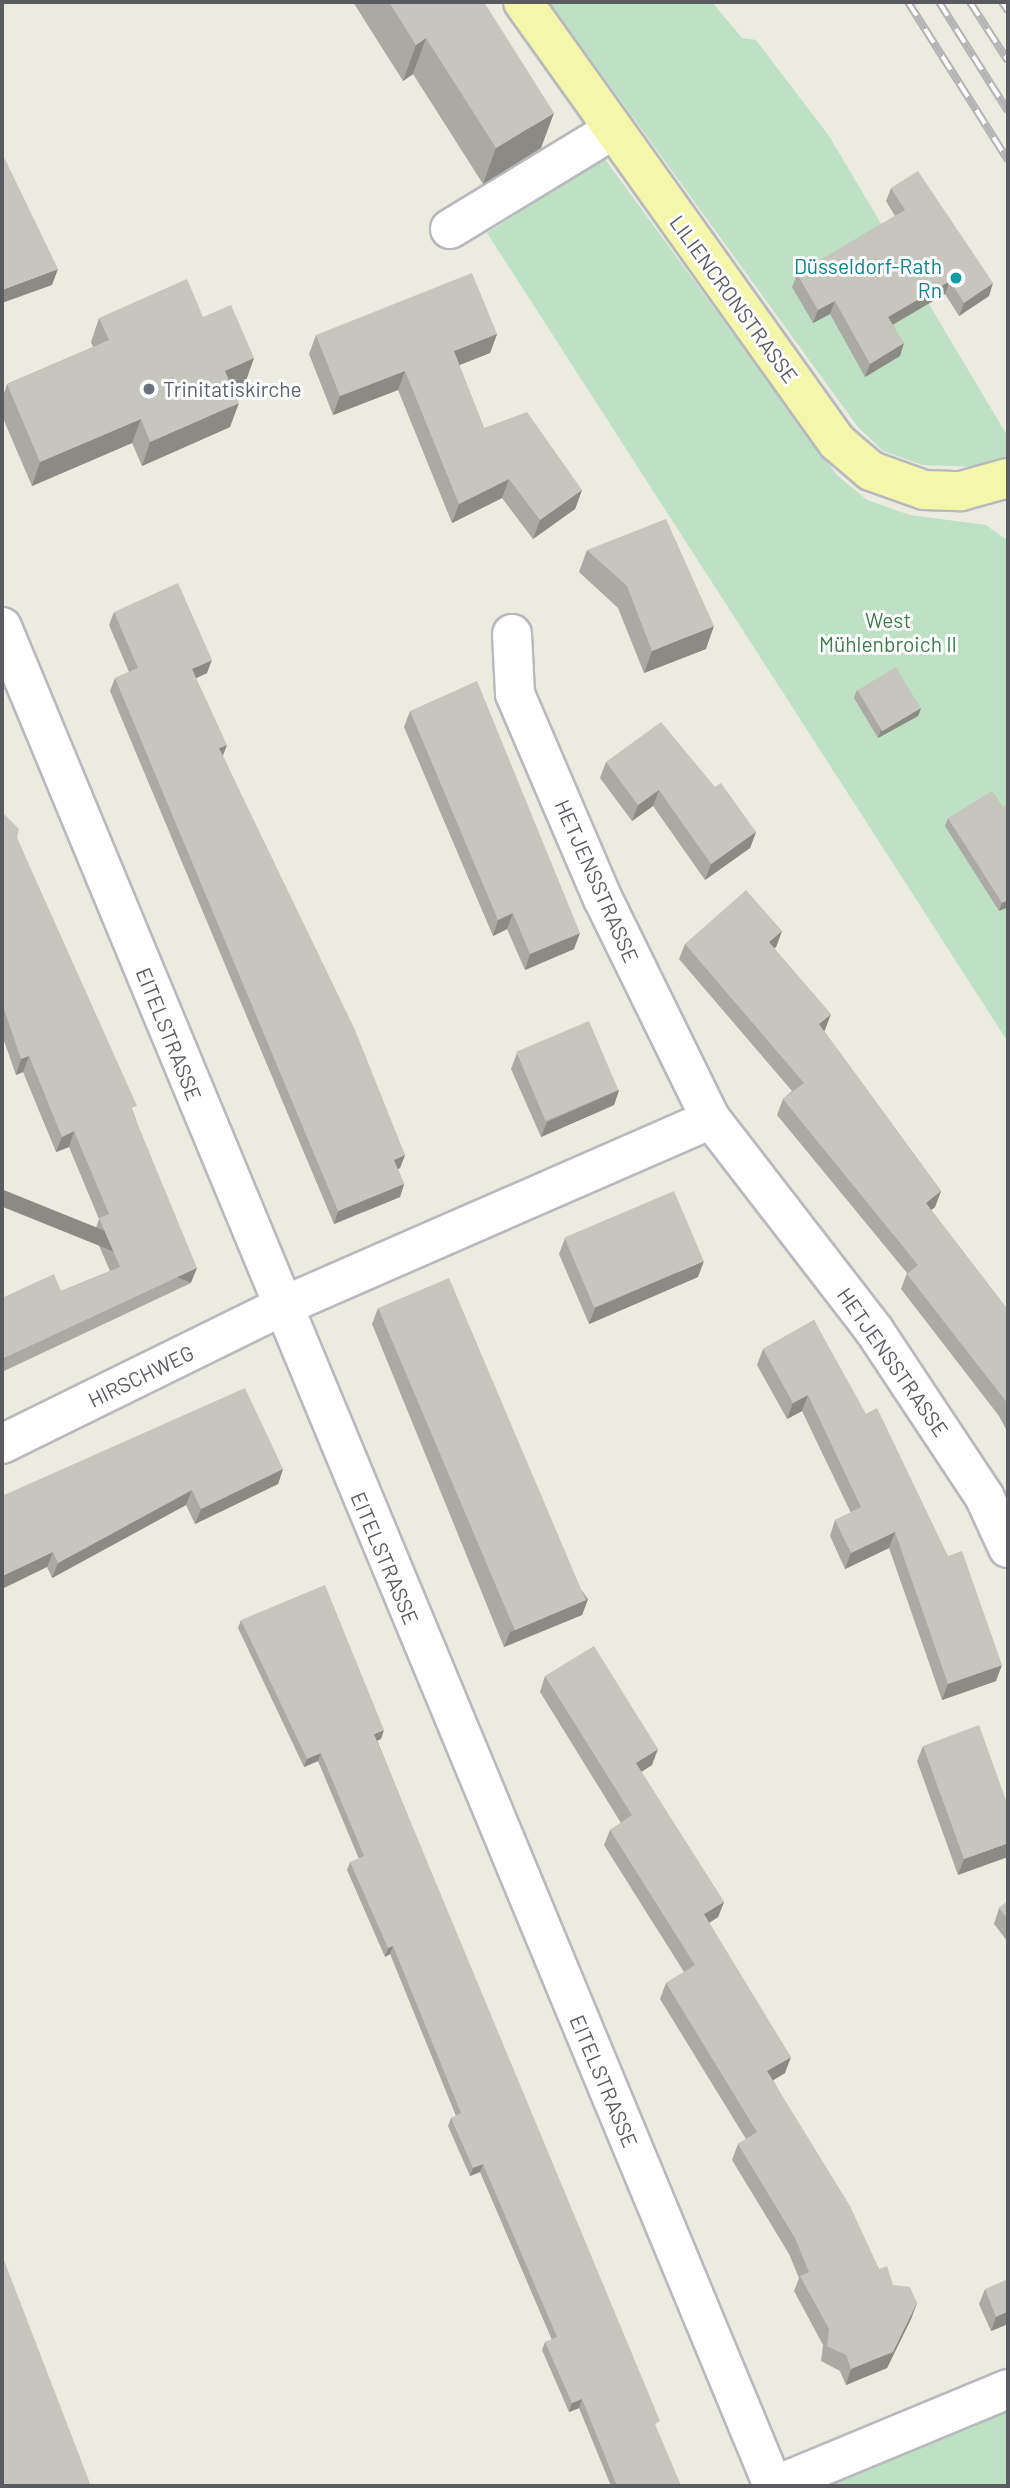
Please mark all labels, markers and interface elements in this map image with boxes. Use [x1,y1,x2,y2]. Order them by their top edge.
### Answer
street label: LILIENCRONSTRASSE [665,210,803,388]
place label: Düsseldorf-Rath Rn [794,253,942,303]
marker: Düsseldorf-Rath Rn [948,270,964,286]
place label: Trinitatiskirche [163,376,302,402]
marker: Trinitatiskirche [141,381,157,397]
park label: West Mühlenbroich II [819,607,957,657]
street label: HETJENSSTRASSE [550,796,644,966]
street label: EITELSTRASSE [131,964,207,1104]
street label: HETJENSSTRASSE [832,1283,954,1441]
street label: HIRSCHWEG [84,1340,198,1412]
street label: EITELSTRASSE [346,1488,424,1628]
street label: EITELSTRASSE [565,2011,643,2151]

